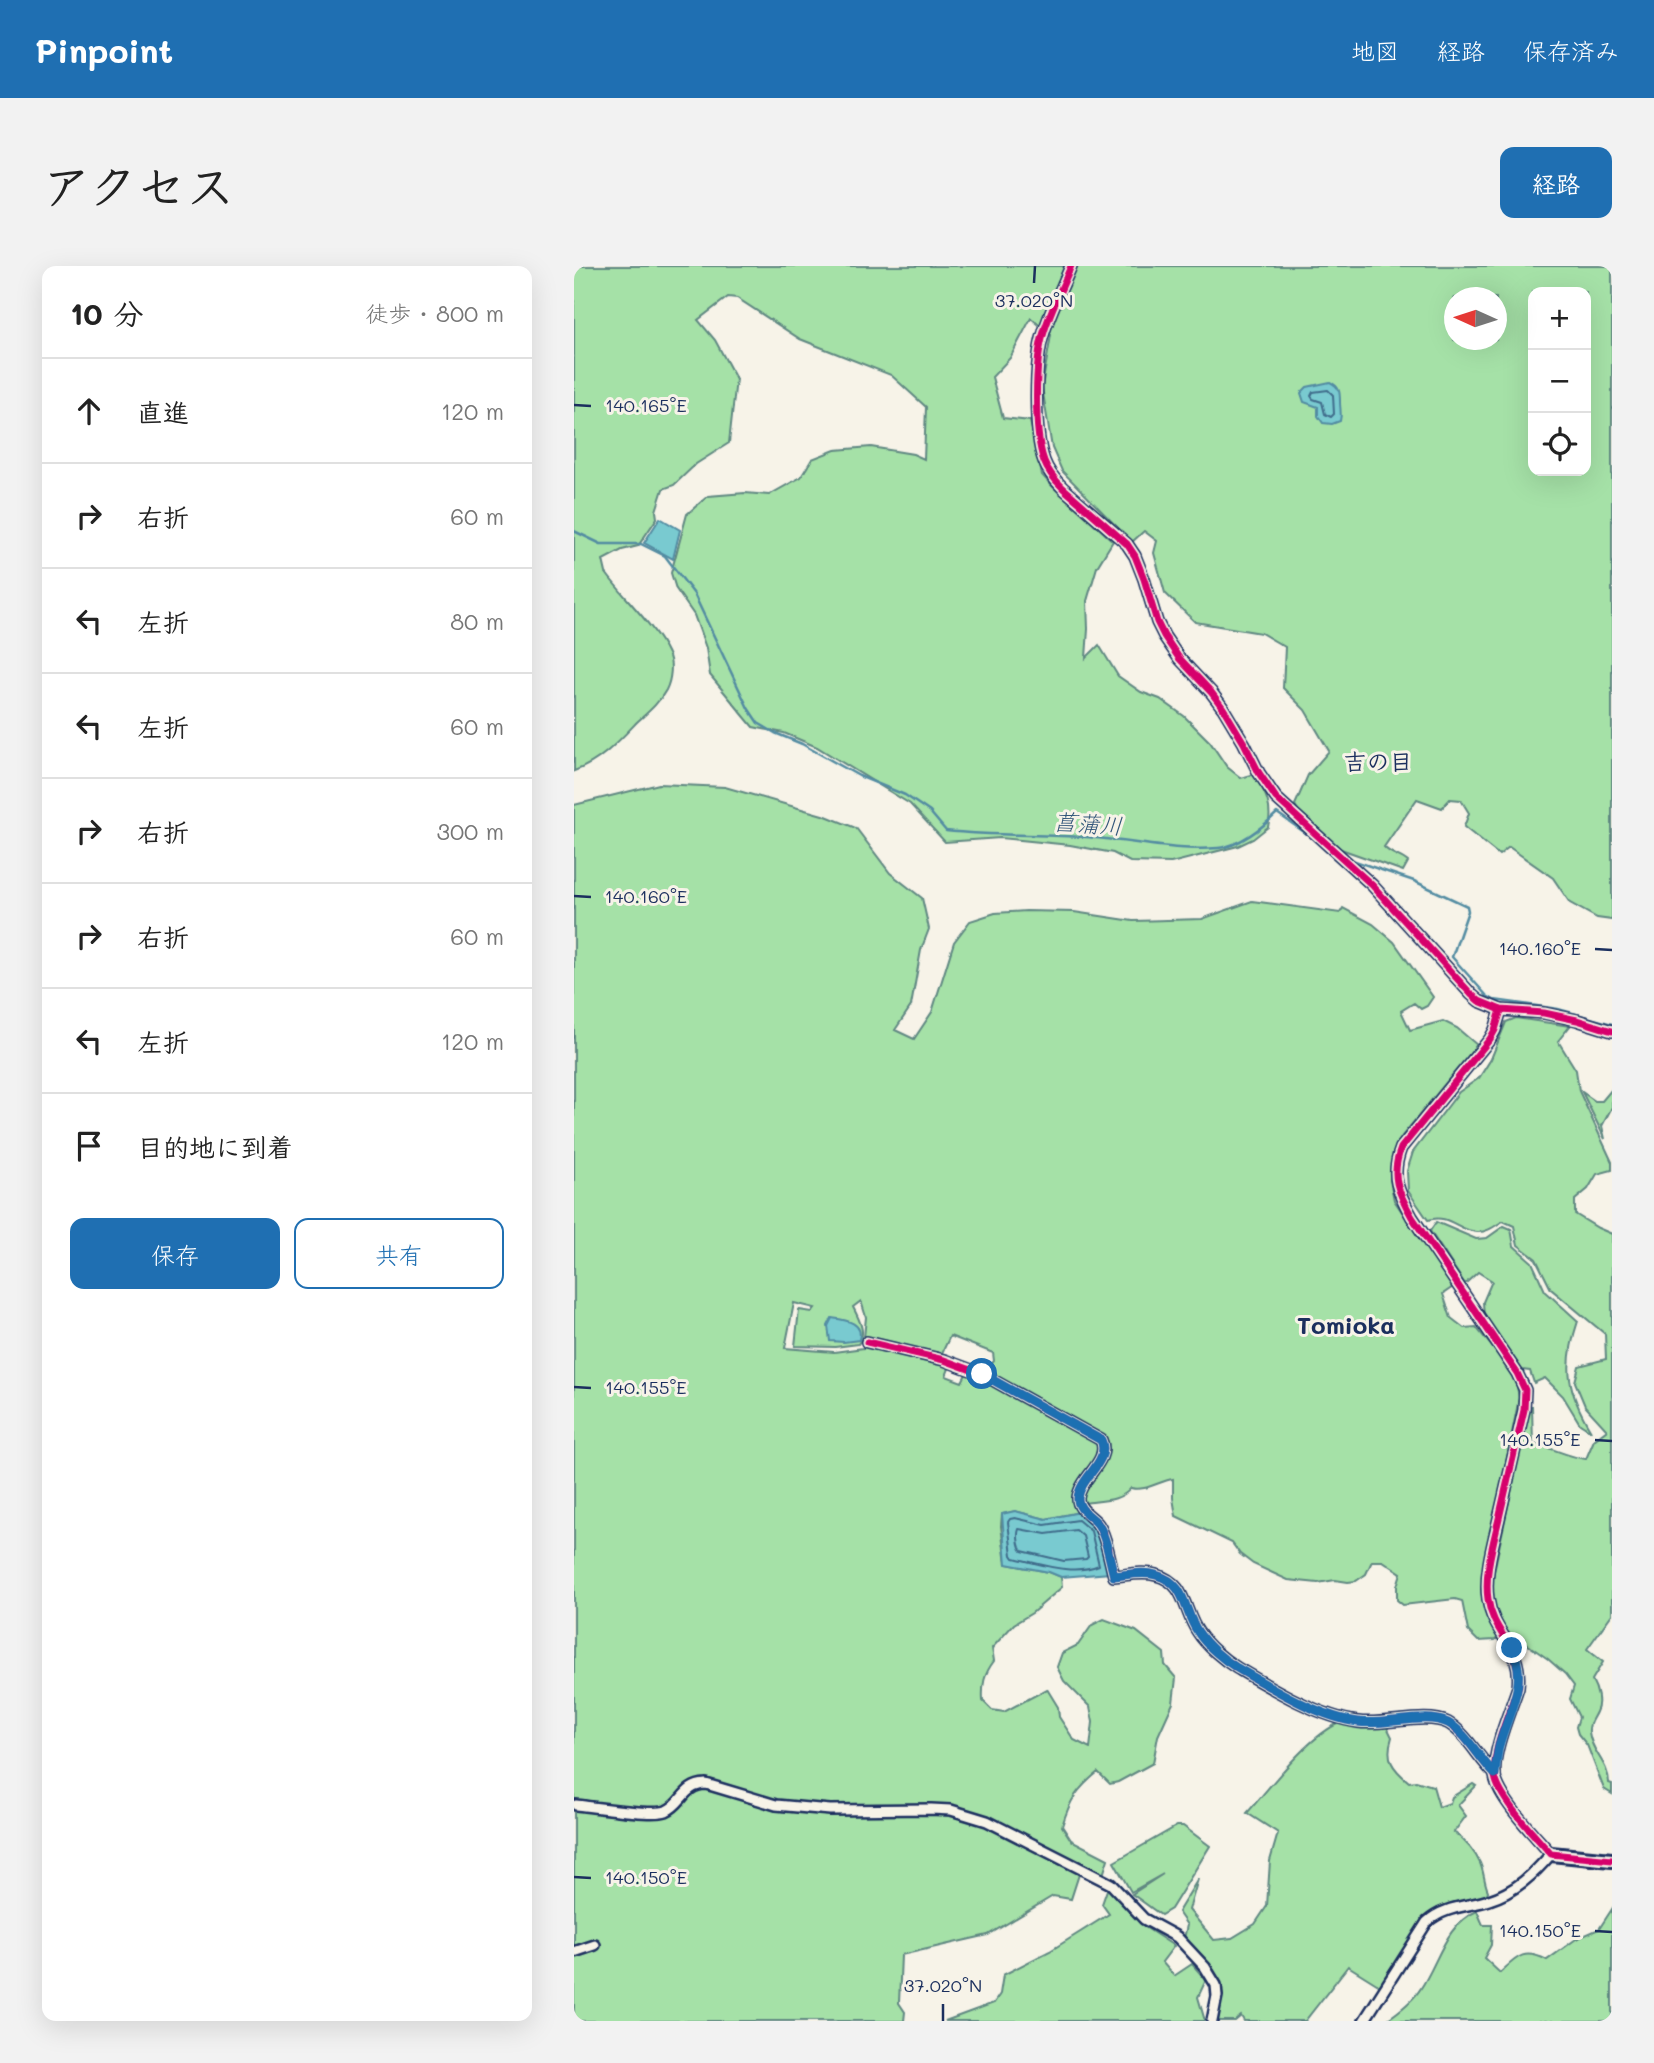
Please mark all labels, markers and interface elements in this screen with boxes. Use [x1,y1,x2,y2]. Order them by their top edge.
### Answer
text: Pinpoint [35,28,173,71]
text: 地図 [1351,35,1399,66]
text: 経路 [1437,35,1485,66]
text: 保存済み [1523,35,1619,66]
button: 経路 [1500,147,1612,218]
text: アクセス [42,153,235,216]
north arrow [1444,287,1507,350]
map controls [1528,287,1591,476]
button: + [1528,287,1591,350]
text: 37.020°N [995,288,1073,312]
text: 10 分 [70,293,143,333]
text: 徒歩 · 800 m [365,298,504,328]
button: − [1528,350,1591,413]
icon: ahead [70,392,108,430]
text: 140.165°E [605,393,687,417]
text: 直進 [137,395,189,429]
text: 120 m [441,396,504,426]
button: locate [1528,413,1591,476]
icon: right [70,497,108,535]
text: 右折 [137,500,189,534]
text: 60 m [450,501,504,531]
icon: left [70,602,108,640]
text: 左折 [137,605,189,639]
text: 80 m [450,606,504,636]
icon: left [70,707,108,745]
text: 左折 [137,710,189,744]
text: 60 m [450,711,504,741]
district label: 吉の目 [1344,746,1413,776]
water label: 菖蒲川 [1053,806,1124,840]
icon: right [70,812,108,850]
text: 右折 [137,815,189,849]
text: 300 m [436,816,504,846]
text: 140.160°E [605,884,687,908]
icon: right [70,917,108,955]
text: 右折 [137,920,189,954]
text: 60 m [450,921,504,951]
text: 140.160°E [1499,936,1581,960]
icon: left [70,1022,108,1060]
text: 左折 [137,1025,189,1059]
text: 120 m [441,1026,504,1056]
icon: arrive [70,1127,108,1165]
text: 目的地に到着 [137,1130,293,1164]
button: 保存 [70,1218,280,1289]
button: 共有 [294,1218,504,1289]
district label: Tomioka [1297,1309,1395,1340]
route start [966,1358,997,1389]
text: 140.155°E [605,1375,687,1399]
text: 140.155°E [1499,1427,1581,1451]
route end [1496,1632,1527,1663]
text: 140.150°E [605,1865,687,1889]
text: 140.150°E [1499,1918,1581,1942]
text: 37.020°N [904,1973,982,1997]

